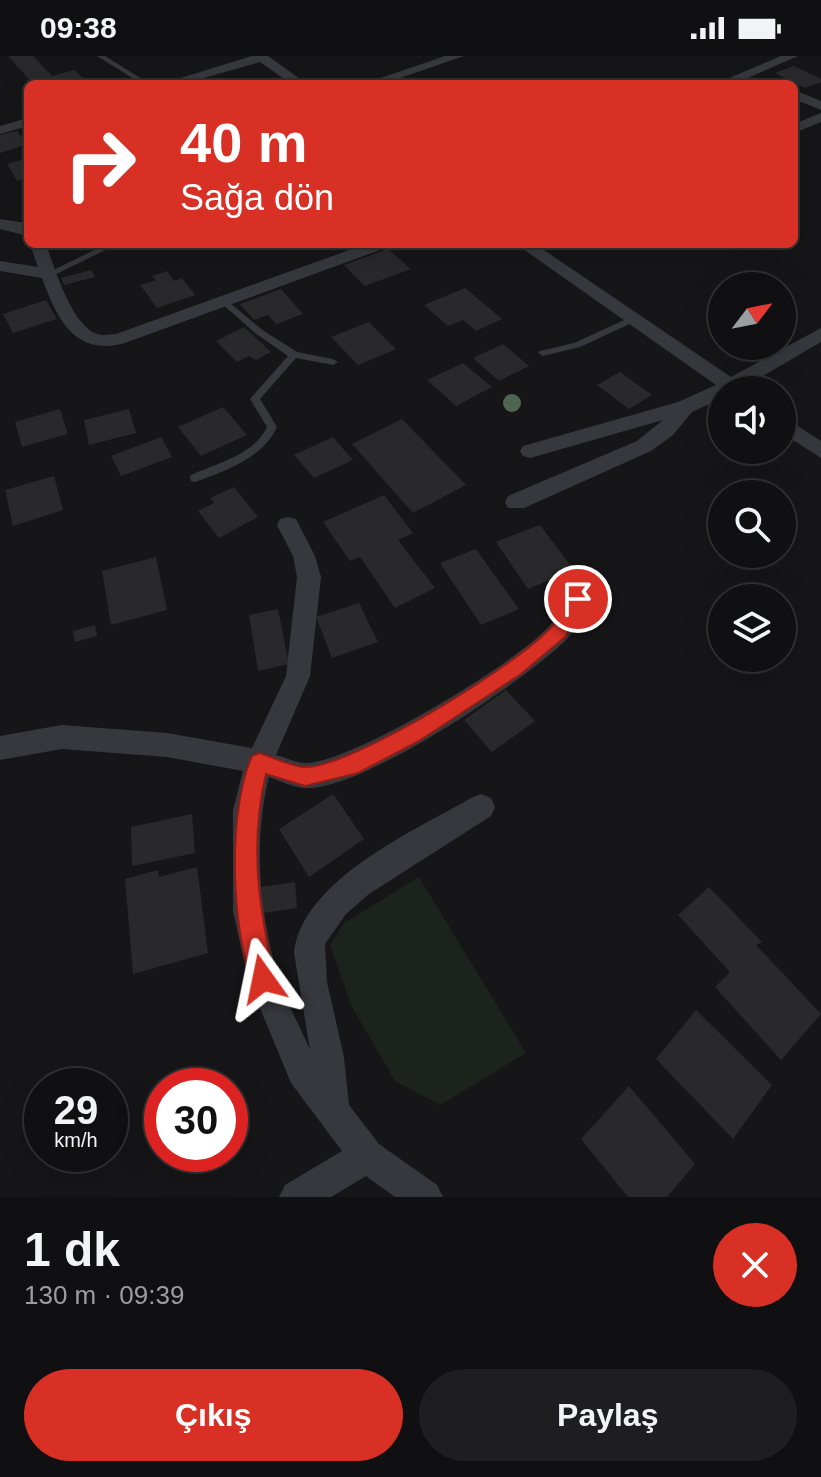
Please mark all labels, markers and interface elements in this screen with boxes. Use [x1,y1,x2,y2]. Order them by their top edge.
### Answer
text: 09:38 [40,11,117,44]
text: 40 m [180,111,308,174]
icon: right [48,112,152,216]
text: Sağa dön [180,177,334,218]
north arrow [708,272,796,360]
map controls [708,272,796,672]
button: sound [708,376,796,464]
button: search [708,480,796,568]
pin [544,565,612,633]
icon: arrive [556,577,600,621]
button: layers [708,584,796,672]
position arrow [221,937,305,1021]
speed limit sign: 30 [144,1068,248,1172]
text: 29 [54,1088,98,1132]
text: km/h [54,1129,98,1151]
text: 1 dk [24,1223,120,1276]
button: close [713,1223,797,1307]
text: 130 m · 09:39 [24,1280,184,1310]
button: Çıkış [24,1369,403,1461]
button: Paylaş [419,1369,797,1461]

